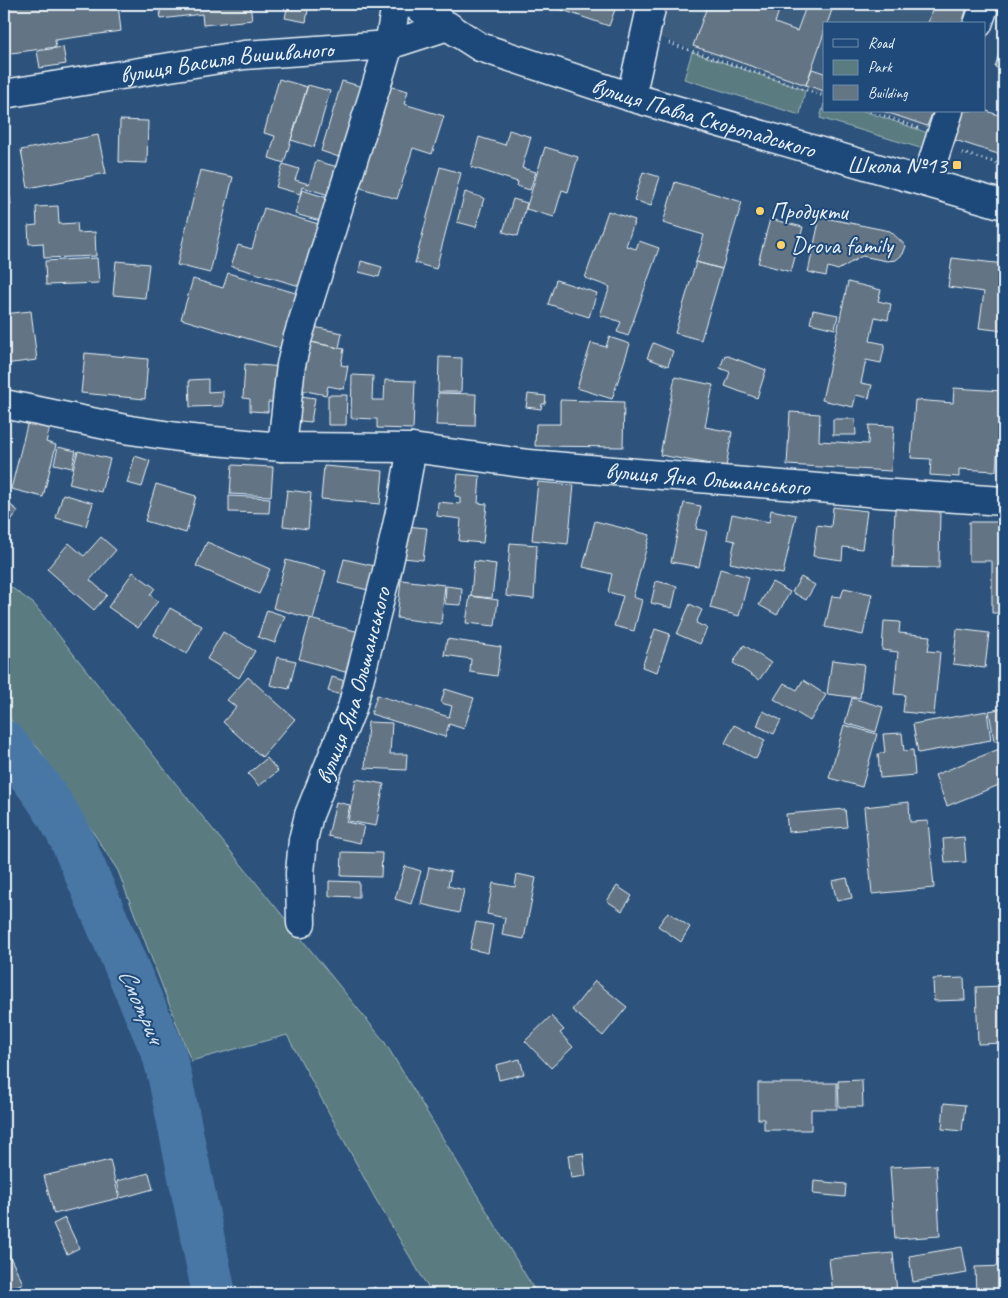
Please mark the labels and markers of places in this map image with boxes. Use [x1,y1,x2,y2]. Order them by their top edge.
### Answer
place label: Школа №13 [847,150,949,180]
marker: Школа №13 [951,159,963,171]
place label: Продукти [770,196,850,226]
marker: Продукти [754,205,766,217]
place label: Drova family [791,230,894,260]
marker: Drova family [775,239,787,251]

